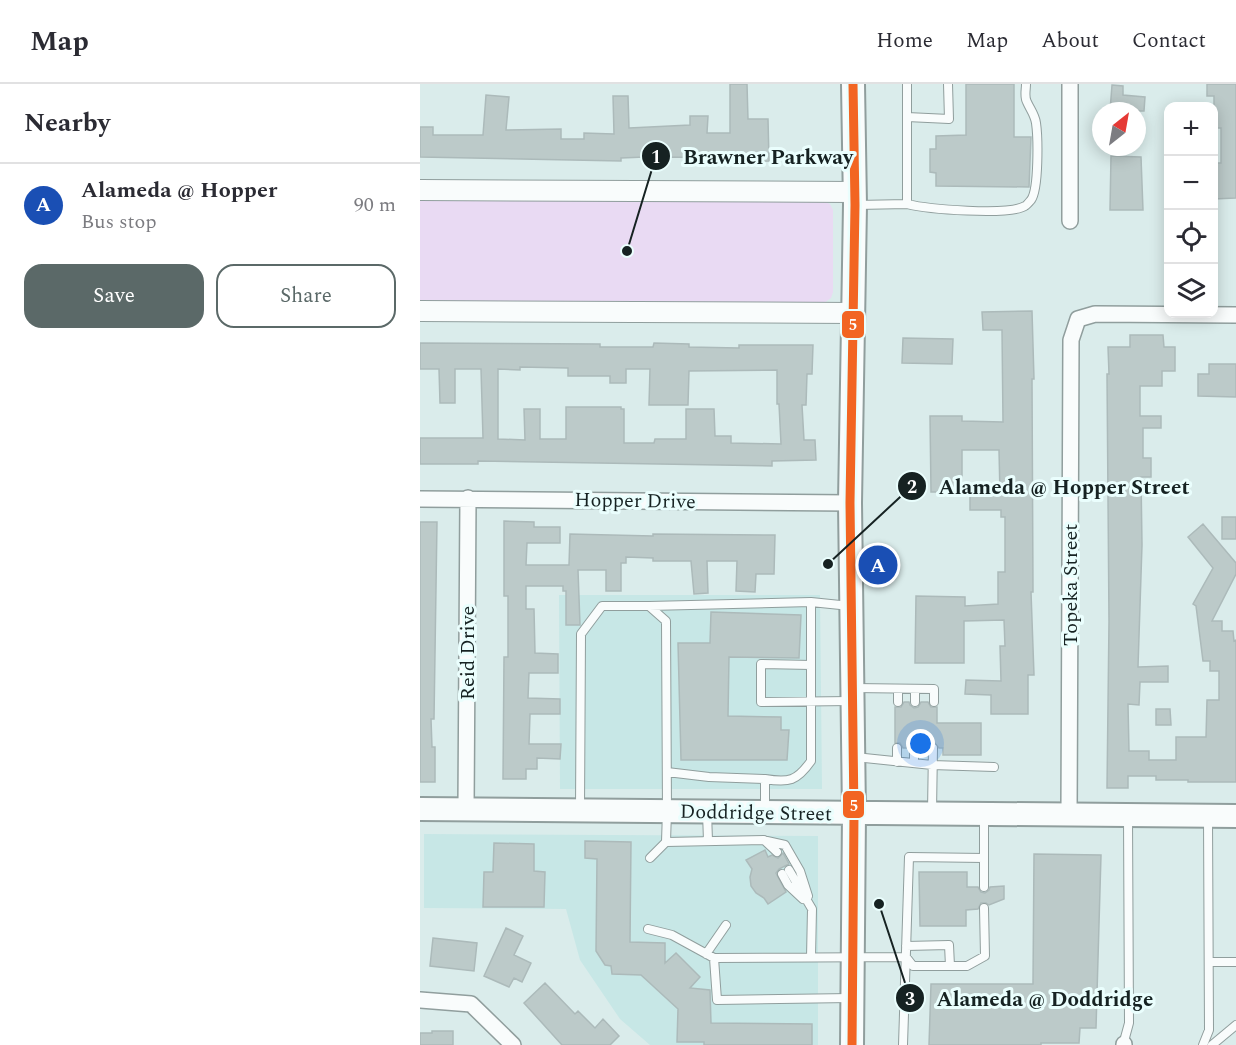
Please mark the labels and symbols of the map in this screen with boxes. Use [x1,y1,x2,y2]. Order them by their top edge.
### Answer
north arrow [1092,102,1146,156]
callout: Brawner Parkway [641,137,865,176]
text: Brawner Parkway [683,142,854,174]
text: 1 [651,144,661,171]
line badge: 5 [841,310,865,339]
text: 5 [849,313,857,337]
callout: Alameda @ Hopper Street [897,467,1202,506]
text: Alameda @ Hopper Street [938,472,1190,504]
text: 2 [907,474,917,501]
street label: Hopper Drive [574,485,696,517]
street label: Topeka Street [1056,524,1086,646]
pin: A [858,542,898,588]
street label: Reid Drive [453,606,483,700]
your location [906,729,935,758]
line badge: 5 [842,790,865,819]
text: 5 [850,794,858,818]
street label: Doddridge Street [680,797,832,829]
callout: Alameda @ Doddridge [895,979,1166,1018]
text: Alameda @ Doddridge [936,984,1154,1016]
text: 3 [905,986,915,1013]

